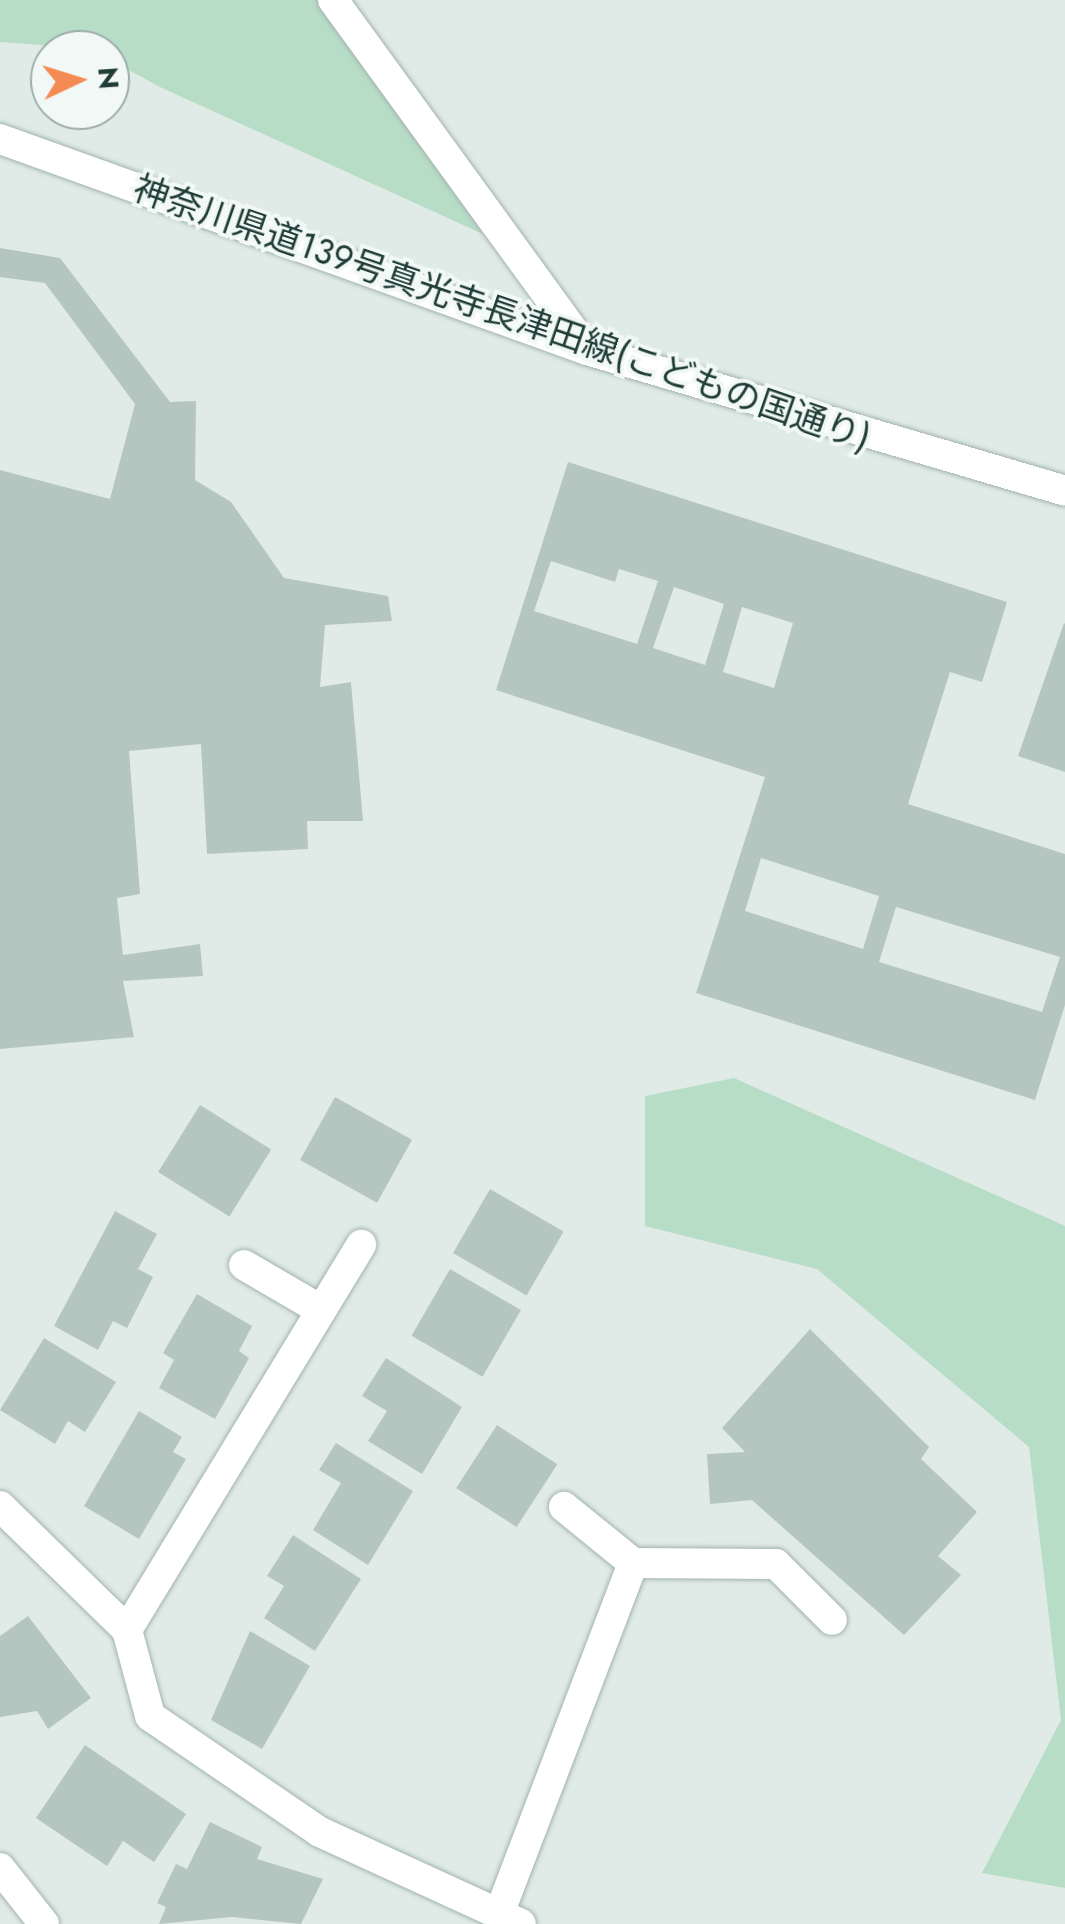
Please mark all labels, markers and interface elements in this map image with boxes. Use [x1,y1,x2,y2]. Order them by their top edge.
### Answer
north arrow [30,30,130,130]
text: N [87,65,130,91]
street label: 神奈川県道139号真光寺長津田線(こどもの国通り) [128,167,876,459]

